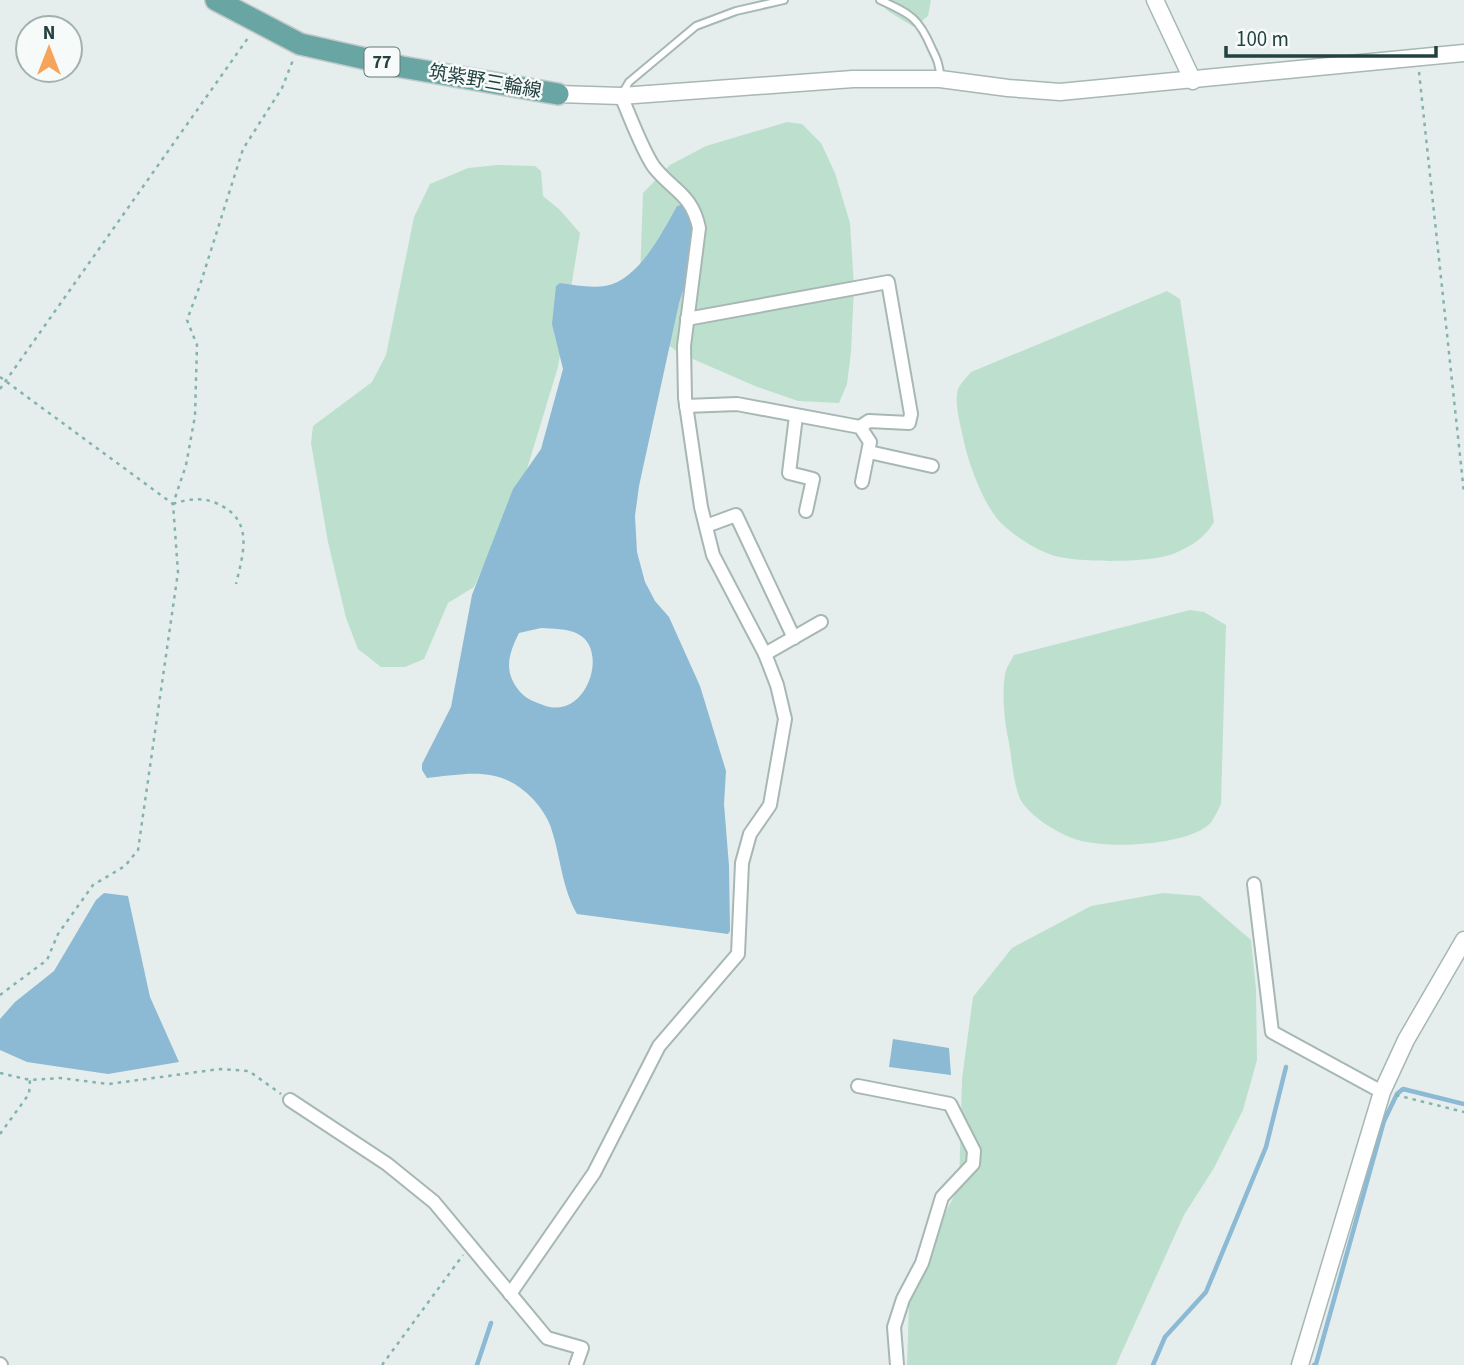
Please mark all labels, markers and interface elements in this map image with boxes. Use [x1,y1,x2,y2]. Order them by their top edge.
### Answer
north arrow [14,14,84,84]
scale bar [1226,14,1436,58]
text: N [43,20,55,47]
text: 100 m [1236,24,1289,54]
road number: 77 [364,48,400,76]
street label: 筑紫野三輪線 [427,59,543,105]

